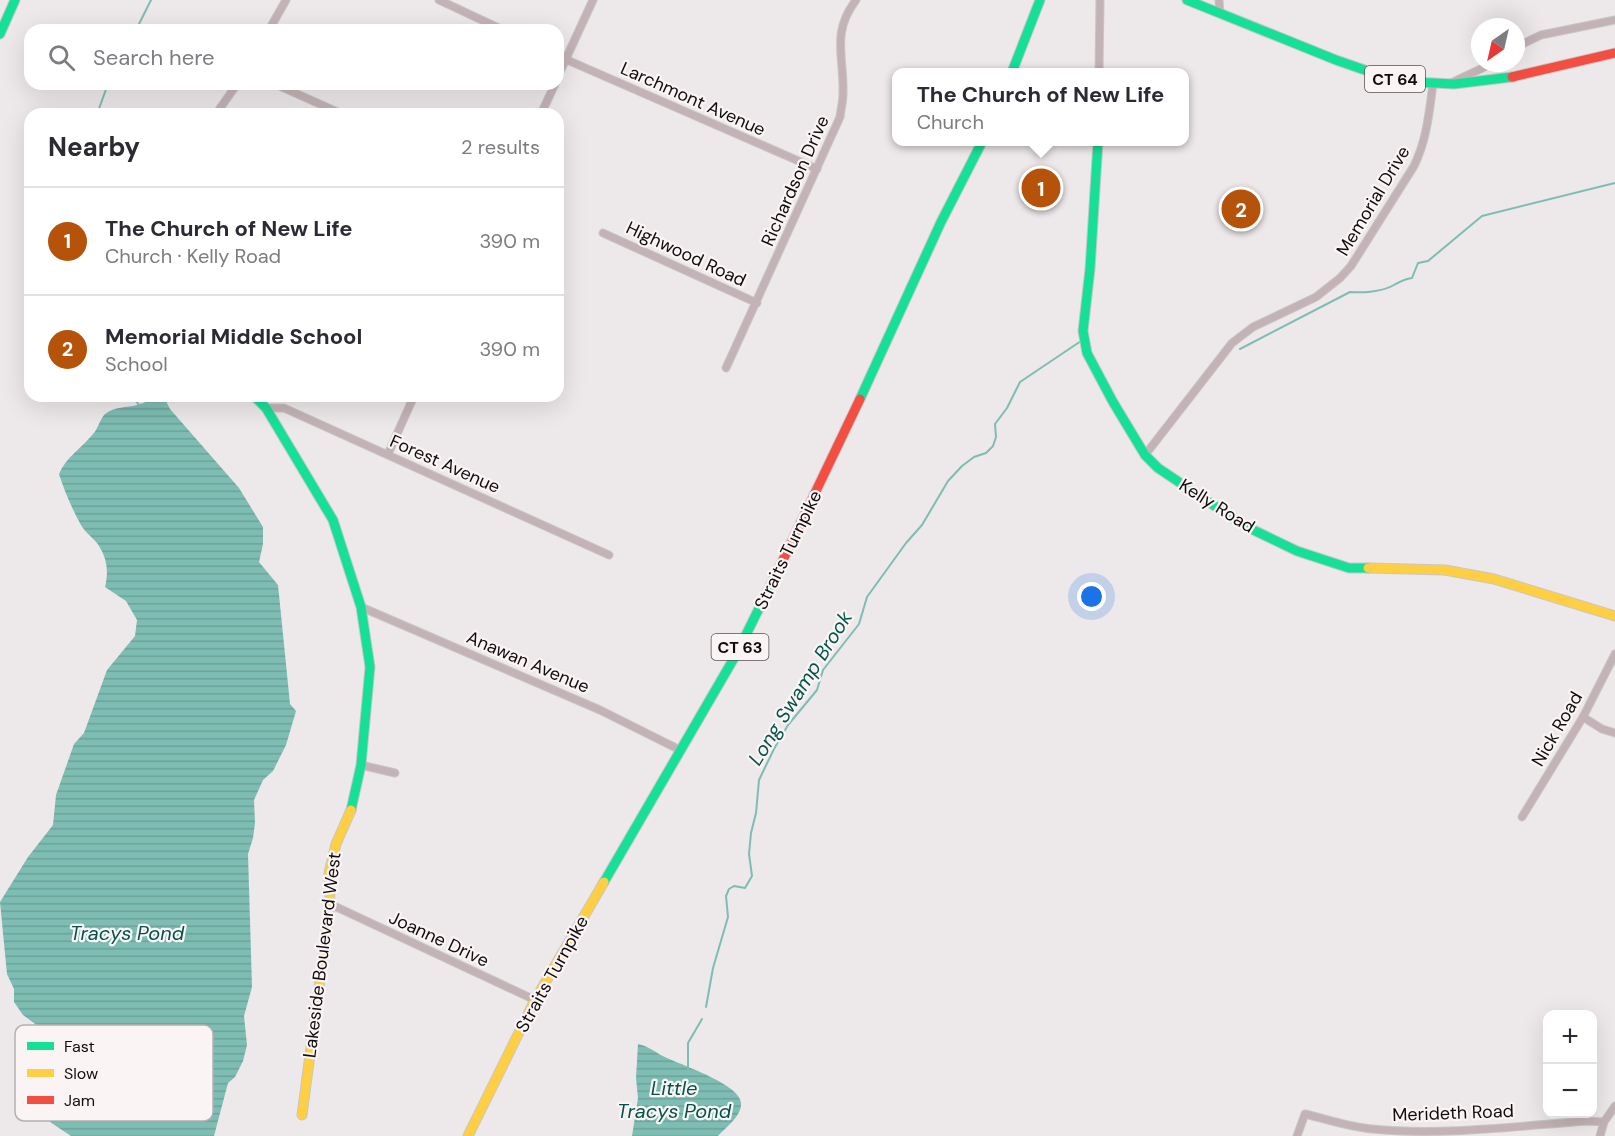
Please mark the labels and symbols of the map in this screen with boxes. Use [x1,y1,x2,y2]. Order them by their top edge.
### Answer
north arrow [1471,18,1525,72]
street label: Larchmont Avenue [617,56,769,142]
road number: CT 64 [1365,66,1425,92]
street label: Richardson Drive [755,112,835,250]
street label: Memorial Drive [1331,142,1415,260]
pin: 1 [1022,166,1060,210]
pin: 2 [1222,186,1260,232]
street label: Highwood Road [622,216,750,292]
street label: Forest Avenue [386,429,504,499]
street label: Kelly Road [1175,473,1259,539]
street label: Straits Turnpike [749,486,827,614]
your location [1077,582,1106,611]
water label: Long Swamp Brook [742,605,858,770]
street label: Anawan Avenue [463,625,593,699]
road number: CT 63 [712,634,768,660]
street label: Nick Road [1526,687,1588,771]
street label: Lakeside Boulevard West [297,851,347,1059]
street label: Joanne Drive [385,905,493,973]
street label: Straits Turnpike [510,911,594,1037]
water label: Tracys Pond [70,920,185,946]
legend [15,1025,213,1121]
text: Fast [64,1036,95,1057]
text: Slow [64,1063,98,1084]
water label: Little Tracys Pond [617,1075,732,1124]
text: Jam [64,1090,95,1111]
street label: Merideth Road [1392,1099,1514,1127]

